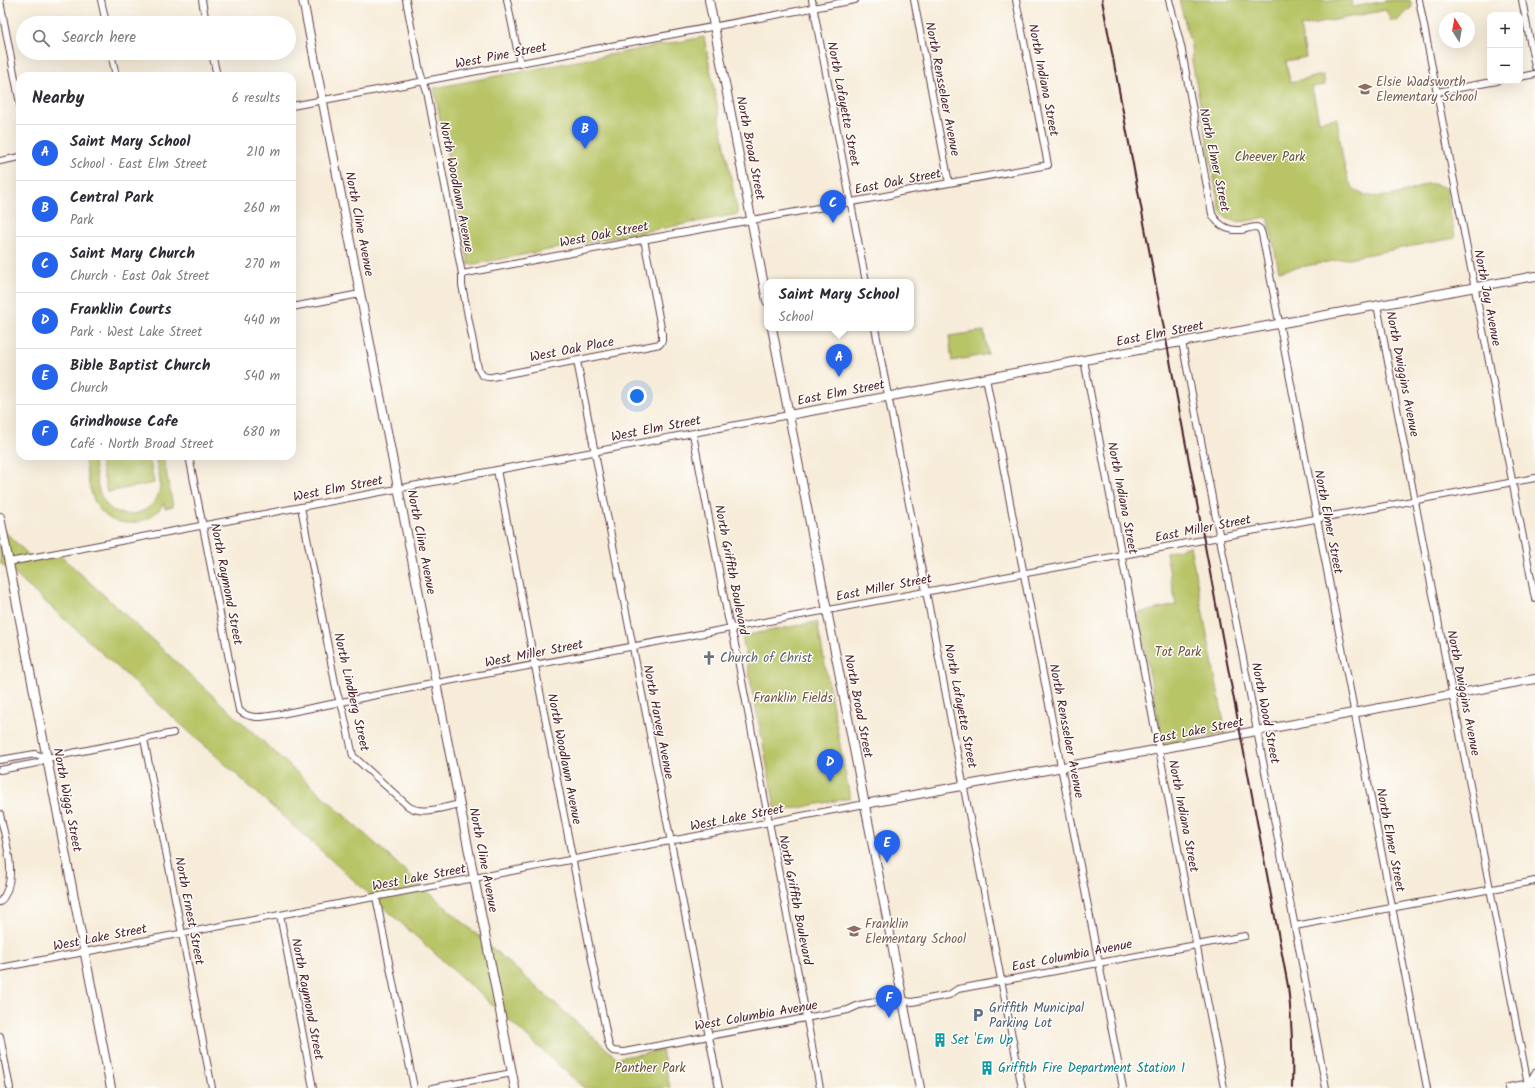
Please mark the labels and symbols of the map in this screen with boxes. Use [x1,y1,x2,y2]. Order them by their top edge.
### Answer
north arrow [1439,12,1475,48]
street label: North Rensselaer Avenue [919,20,965,158]
street label: North Indiana Street [1022,22,1064,139]
street label: West Pine Street [453,37,550,75]
street label: North Lafayette Street [821,40,866,169]
place label: Elsie Wadsworth Elementary School [1376,72,1477,108]
school or university icon: Elsie Wadsworth Elementary School [1357,81,1373,97]
street label: North Broad Street [730,94,771,203]
street label: North Elmer Street [1193,106,1235,215]
pin: B [572,116,598,149]
street label: North Woodlawn Avenue [433,120,479,254]
park label: Cheever Park [1235,147,1306,168]
street label: East Oak Street [853,163,944,201]
street label: North Cline Avenue [339,170,379,278]
pin: C [820,190,846,223]
street label: West Oak Street [558,216,651,254]
street label: North Jay Avenue [1467,248,1507,348]
street label: North Dwiggins Avenue [1379,309,1425,439]
street label: East Elm Street [1114,315,1207,353]
street label: West Oak Place [528,332,616,368]
pin: A [826,344,852,377]
street label: East Elm Street [795,374,888,412]
your location [627,386,647,406]
street label: West Elm Street [609,410,704,448]
street label: North Indiana Street [1101,440,1143,557]
street label: North Elmer Street [1308,468,1349,577]
street label: West Elm Street [291,470,386,508]
street label: North Cline Avenue [401,488,441,596]
street label: North Griffith Boulevard [708,503,754,637]
street label: East Miller Street [1153,509,1254,549]
street label: North Raymond Street [204,521,248,648]
street label: East Miller Street [834,568,935,608]
street label: North Dwiggins Avenue [1440,628,1486,758]
street label: North Lindberg Street [327,631,375,754]
street label: West Miller Street [483,634,586,674]
street label: North Lafayette Street [938,642,983,771]
park label: Tot Park [1155,642,1202,663]
place label: Church of Christ [720,648,813,669]
church icon: Church of Christ [701,650,717,666]
street label: North Broad Street [838,652,879,761]
street label: North Wood Street [1245,661,1285,766]
street label: North Rensselaer Avenue [1043,662,1089,800]
street label: North Harvey Avenue [637,663,679,781]
park label: Franklin Fields [753,688,833,709]
street label: North Woodlawn Avenue [541,692,587,826]
street label: East Lake Street [1150,712,1247,750]
street label: North Wiggs Street [47,746,88,855]
pin: D [817,749,843,782]
street label: North Indiana Street [1162,758,1204,875]
street label: North Elmer Street [1370,786,1411,895]
street label: West Lake Street [688,798,787,837]
street label: North Cline Avenue [463,806,503,914]
pin: E [874,830,900,863]
street label: North Griffith Boulevard [772,833,818,967]
street label: North Ernest Street [168,855,210,968]
street label: West Lake Street [370,858,469,897]
place label: Franklin Elementary School [865,914,966,950]
street label: West Lake Street [51,918,150,957]
school or university icon: Franklin Elementary School [846,923,862,939]
street label: East Columbia Avenue [1010,934,1134,978]
street label: North Raymond Street [285,936,329,1063]
pin: F [876,985,902,1018]
street label: West Columbia Avenue [693,995,819,1037]
place label: Griffith Municipal Parking Lot [989,998,1084,1034]
parking icon: Griffith Municipal Parking Lot [970,1007,986,1023]
place label: Set 'Em Up [951,1030,1014,1051]
building icon: Set 'Em Up [932,1032,948,1048]
park label: Panther Park [614,1058,686,1079]
place label: Griffith Fire Department Station 1 [998,1058,1185,1079]
building icon: Griffith Fire Department Station 1 [979,1060,995,1076]

